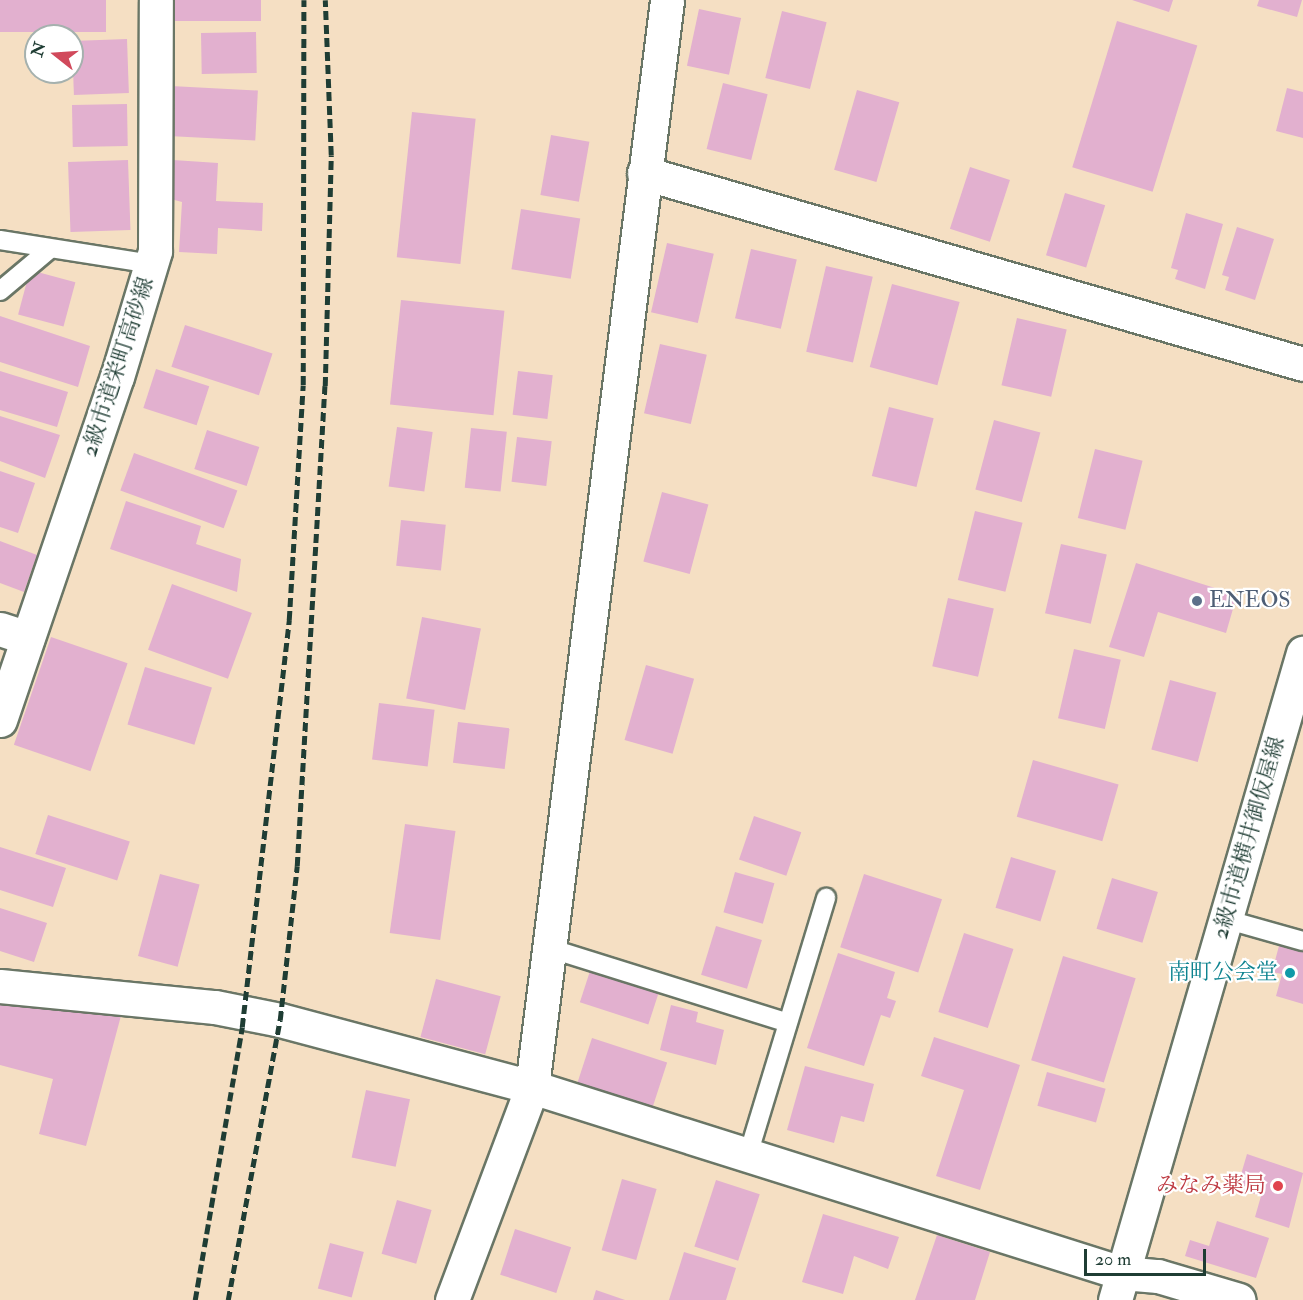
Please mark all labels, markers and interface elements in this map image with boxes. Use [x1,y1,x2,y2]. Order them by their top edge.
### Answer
north arrow [24,24,84,84]
text: N [27,40,50,59]
street label: 2級市道栄町高砂線 [77,274,159,460]
place label: ENEOS [1209,588,1291,614]
marker: ENEOS [1190,594,1204,608]
street label: 2級市道横井御仮屋線 [1207,734,1291,942]
place label: 南町公会堂 [1168,960,1278,986]
marker: 南町公会堂 [1283,966,1297,980]
place label: みなみ薬局 [1156,1173,1266,1199]
marker: みなみ薬局 [1271,1179,1285,1193]
scale bar [1087,1237,1208,1275]
text: 20 m [1095,1248,1131,1271]

